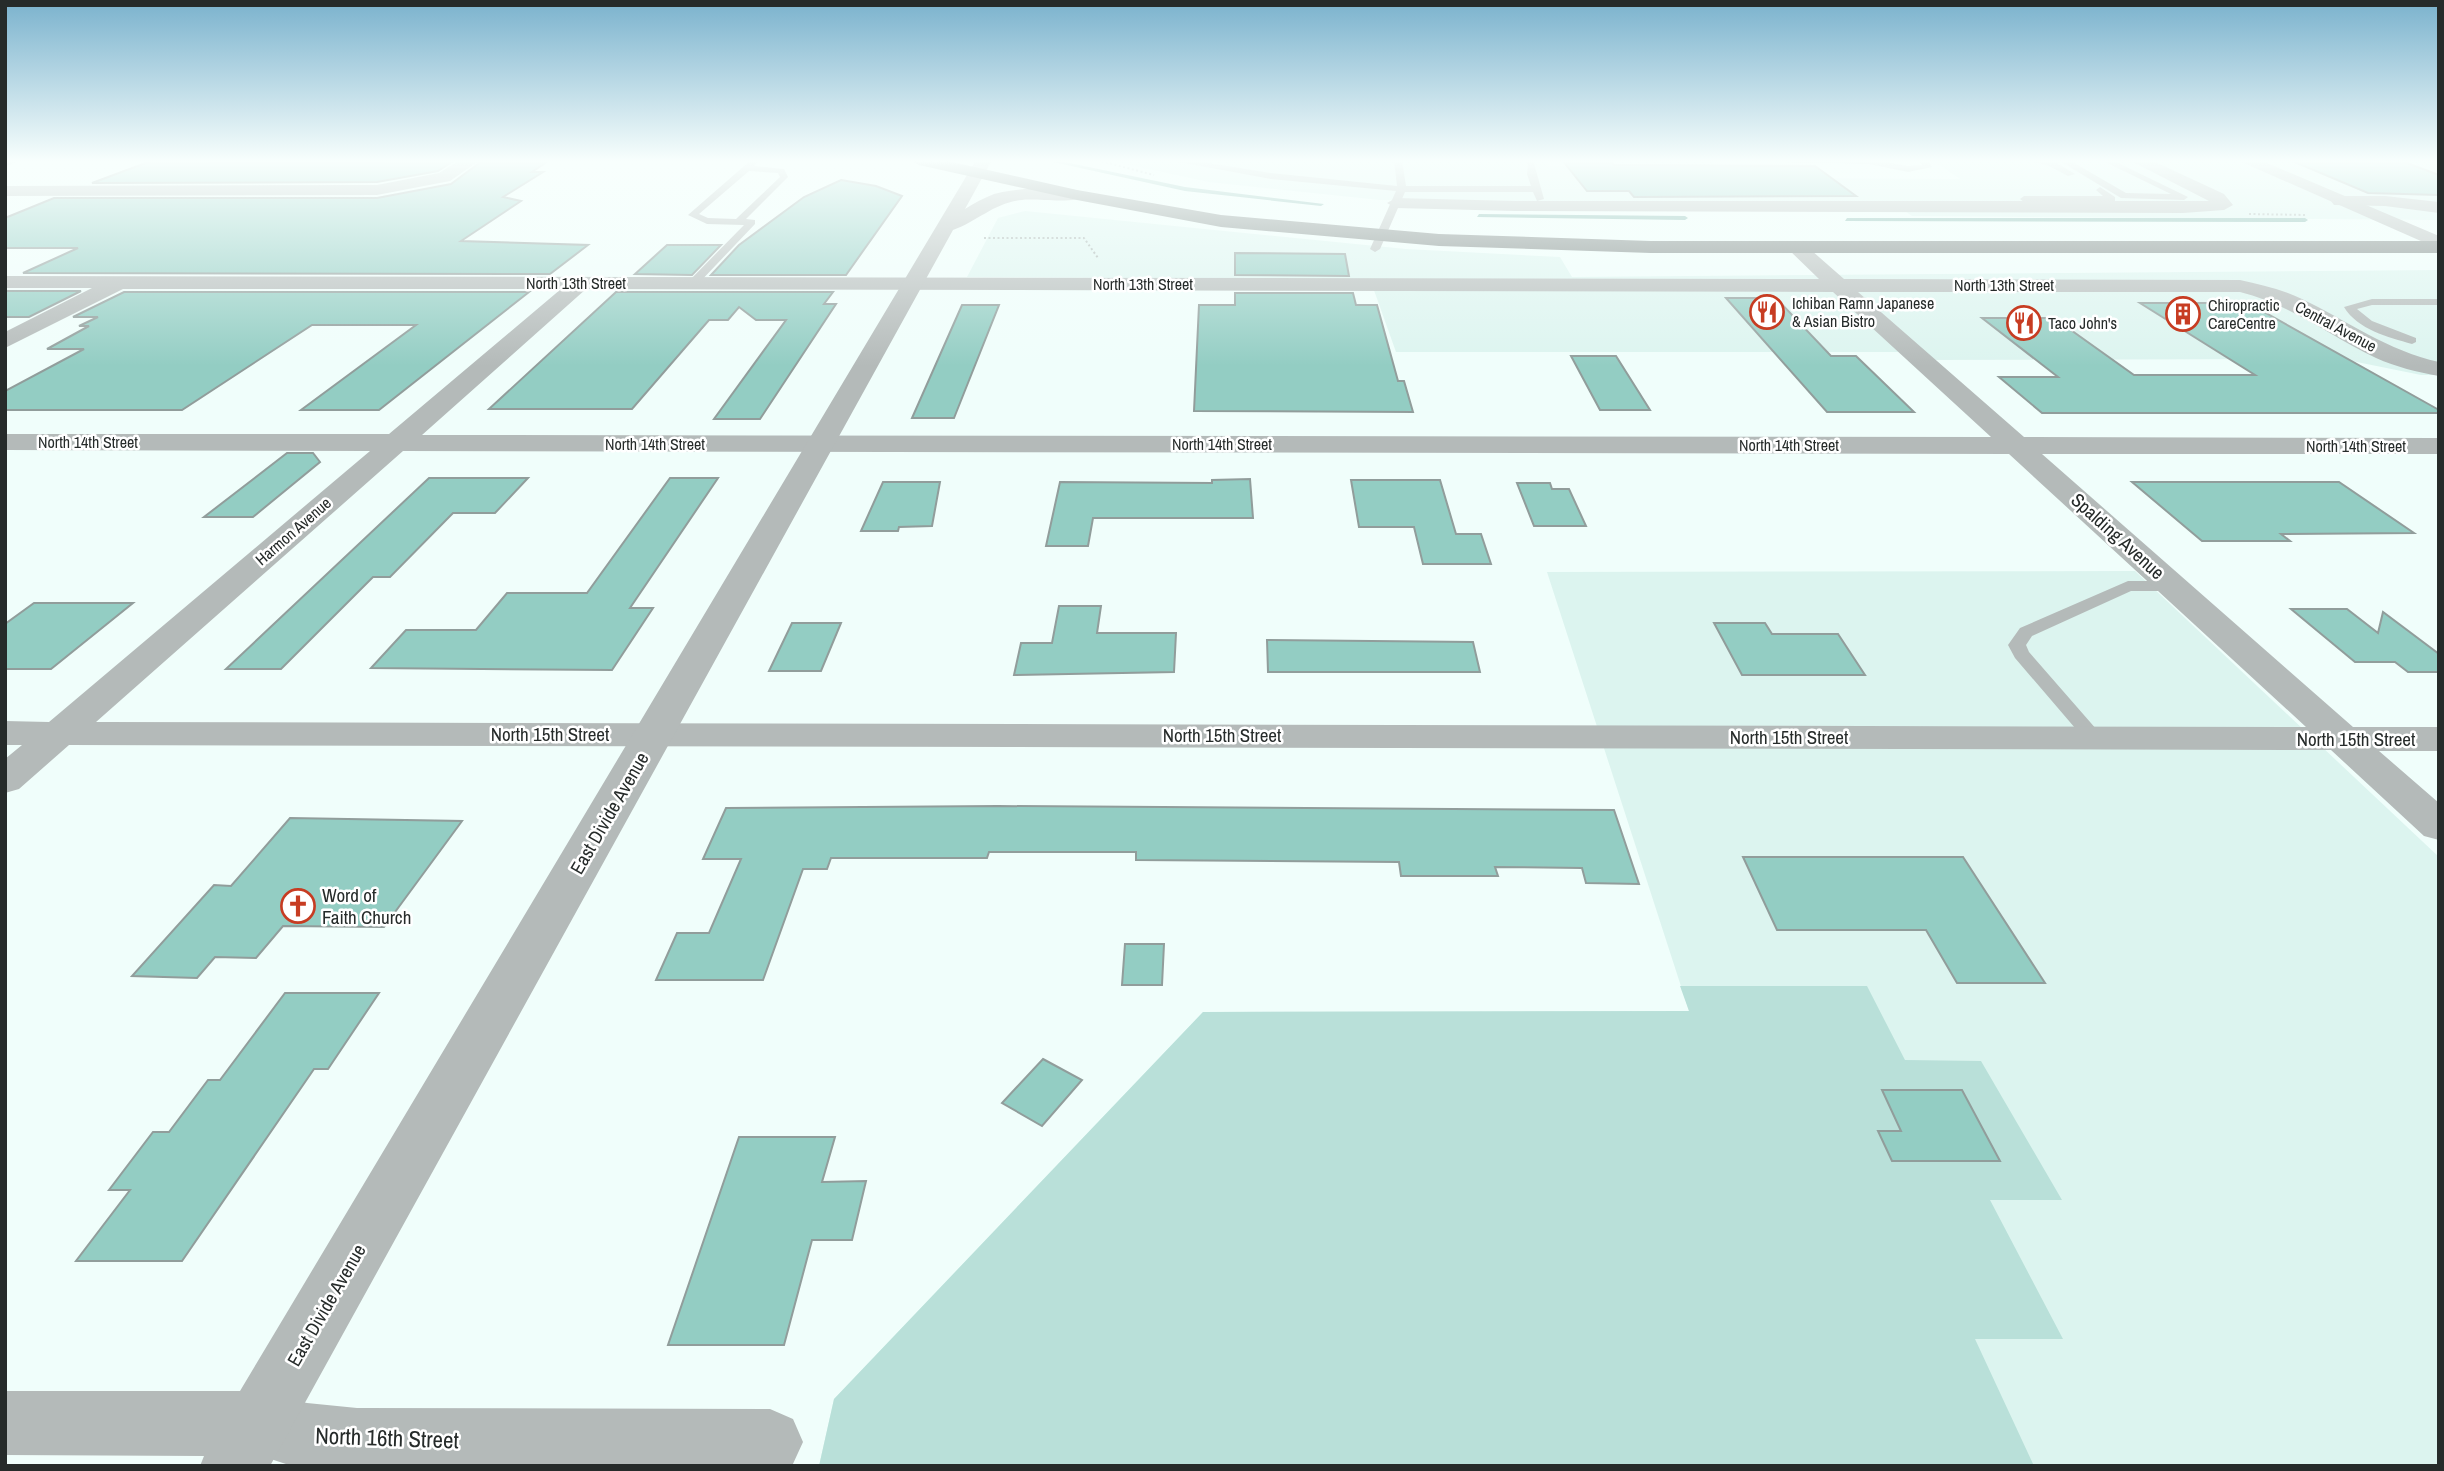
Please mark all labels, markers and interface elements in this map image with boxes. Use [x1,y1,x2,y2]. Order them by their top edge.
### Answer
street label: North 13th Street [526,272,626,294]
street label: North 13th Street [1093,273,1193,295]
street label: North 13th Street [1954,274,2054,296]
place label: Ichiban Ramn Japanese & Asian Bistro [1792,292,1934,332]
restaurant icon: Ichiban Ramn Japanese & Asian Bistro [1748,293,1786,331]
place label: Chiropractic CareCentre [2208,294,2280,334]
building icon: Chiropractic CareCentre [2164,295,2202,333]
street label: Central Avenue [2291,295,2381,357]
restaurant icon: Taco John's [2005,304,2043,342]
place label: Taco John's [2048,312,2117,334]
street label: North 14th Street [38,431,138,453]
street label: North 14th Street [605,433,705,455]
street label: North 14th Street [1172,433,1272,455]
street label: North 14th Street [1739,434,1839,456]
street label: North 14th Street [2306,435,2406,457]
street label: Spalding Avenue [2066,487,2170,585]
street label: Harmon Avenue [250,492,336,570]
street label: North 15th Street [491,721,610,747]
street label: North 15th Street [1163,722,1282,748]
street label: North 15th Street [1730,724,1849,750]
street label: North 15th Street [2297,726,2416,752]
street label: East Divide Avenue [564,747,654,879]
place label: Word of Faith Church [322,882,411,930]
church icon: Word of Faith Church [279,887,317,925]
street label: East Divide Avenue [281,1239,371,1371]
street label: North 16th Street [315,1420,459,1455]

